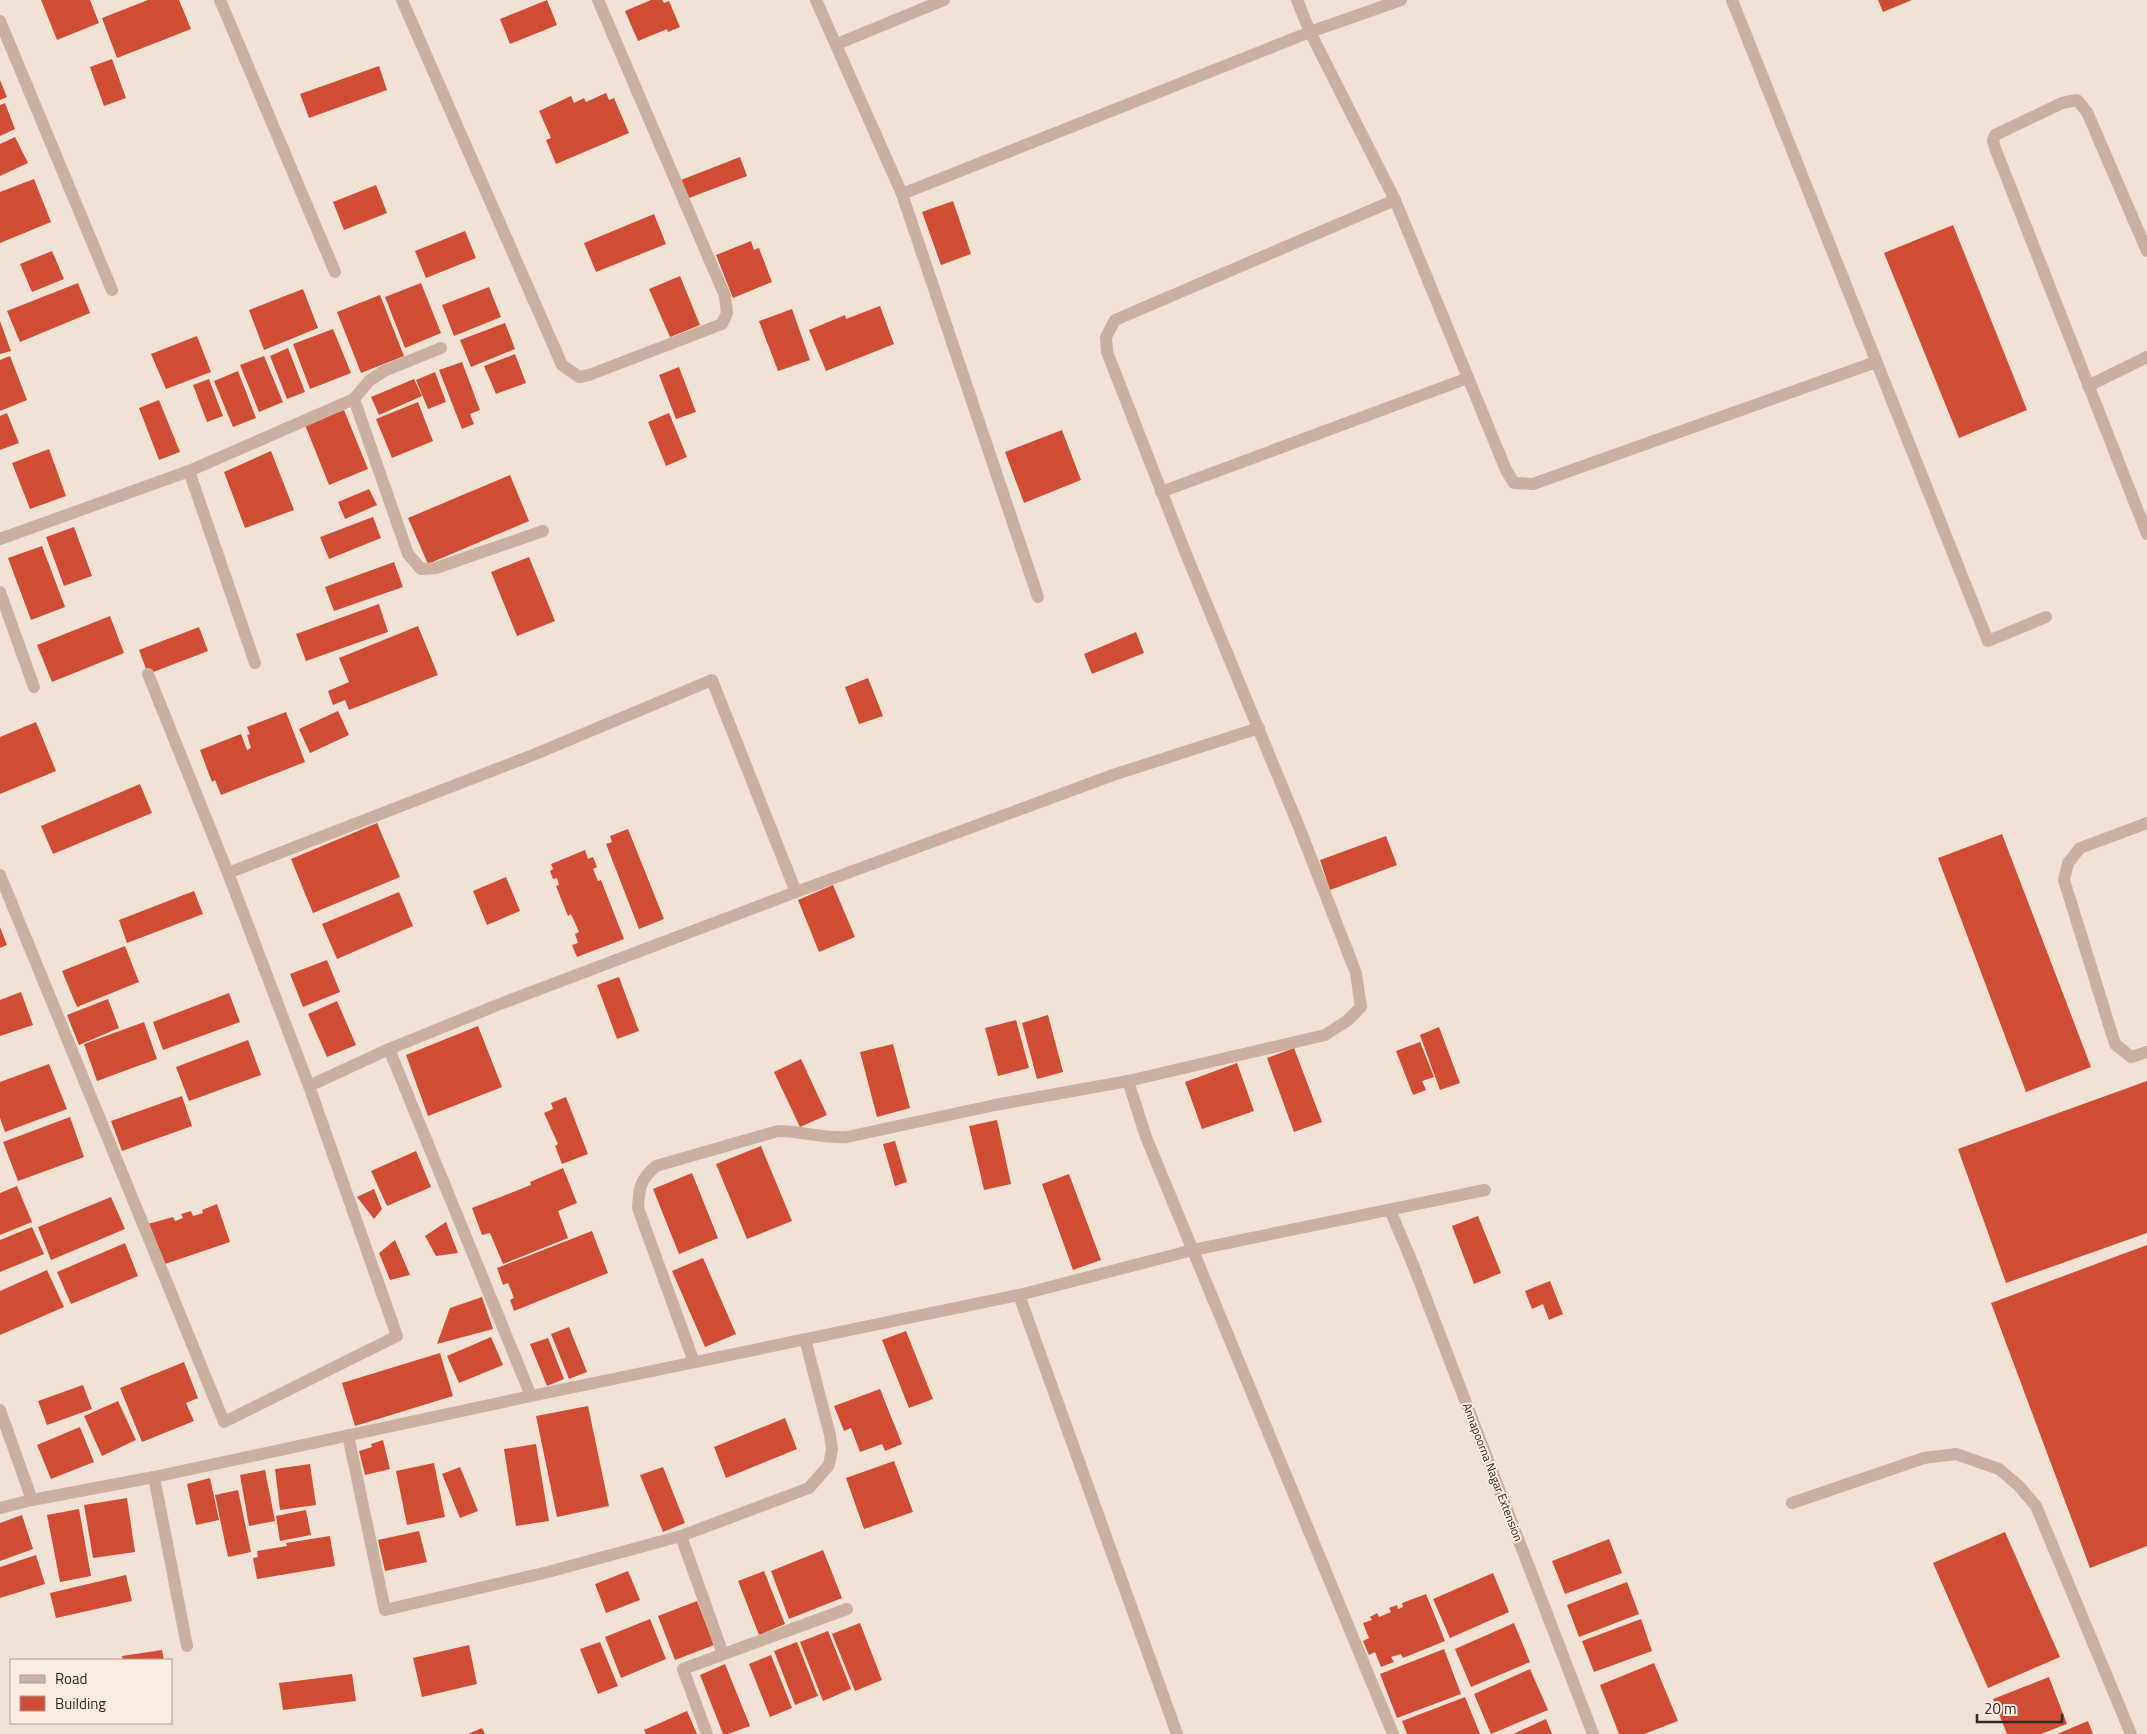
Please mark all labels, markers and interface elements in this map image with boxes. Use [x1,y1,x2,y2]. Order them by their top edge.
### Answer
street label: Annapoorna Nagar Extension [1458,1400,1528,1544]
legend [10,1659,172,1724]
text: Road [55,1667,87,1690]
text: Building [55,1692,106,1715]
scale bar [1977,1692,2062,1724]
text: 20 m [1984,1697,2017,1720]

